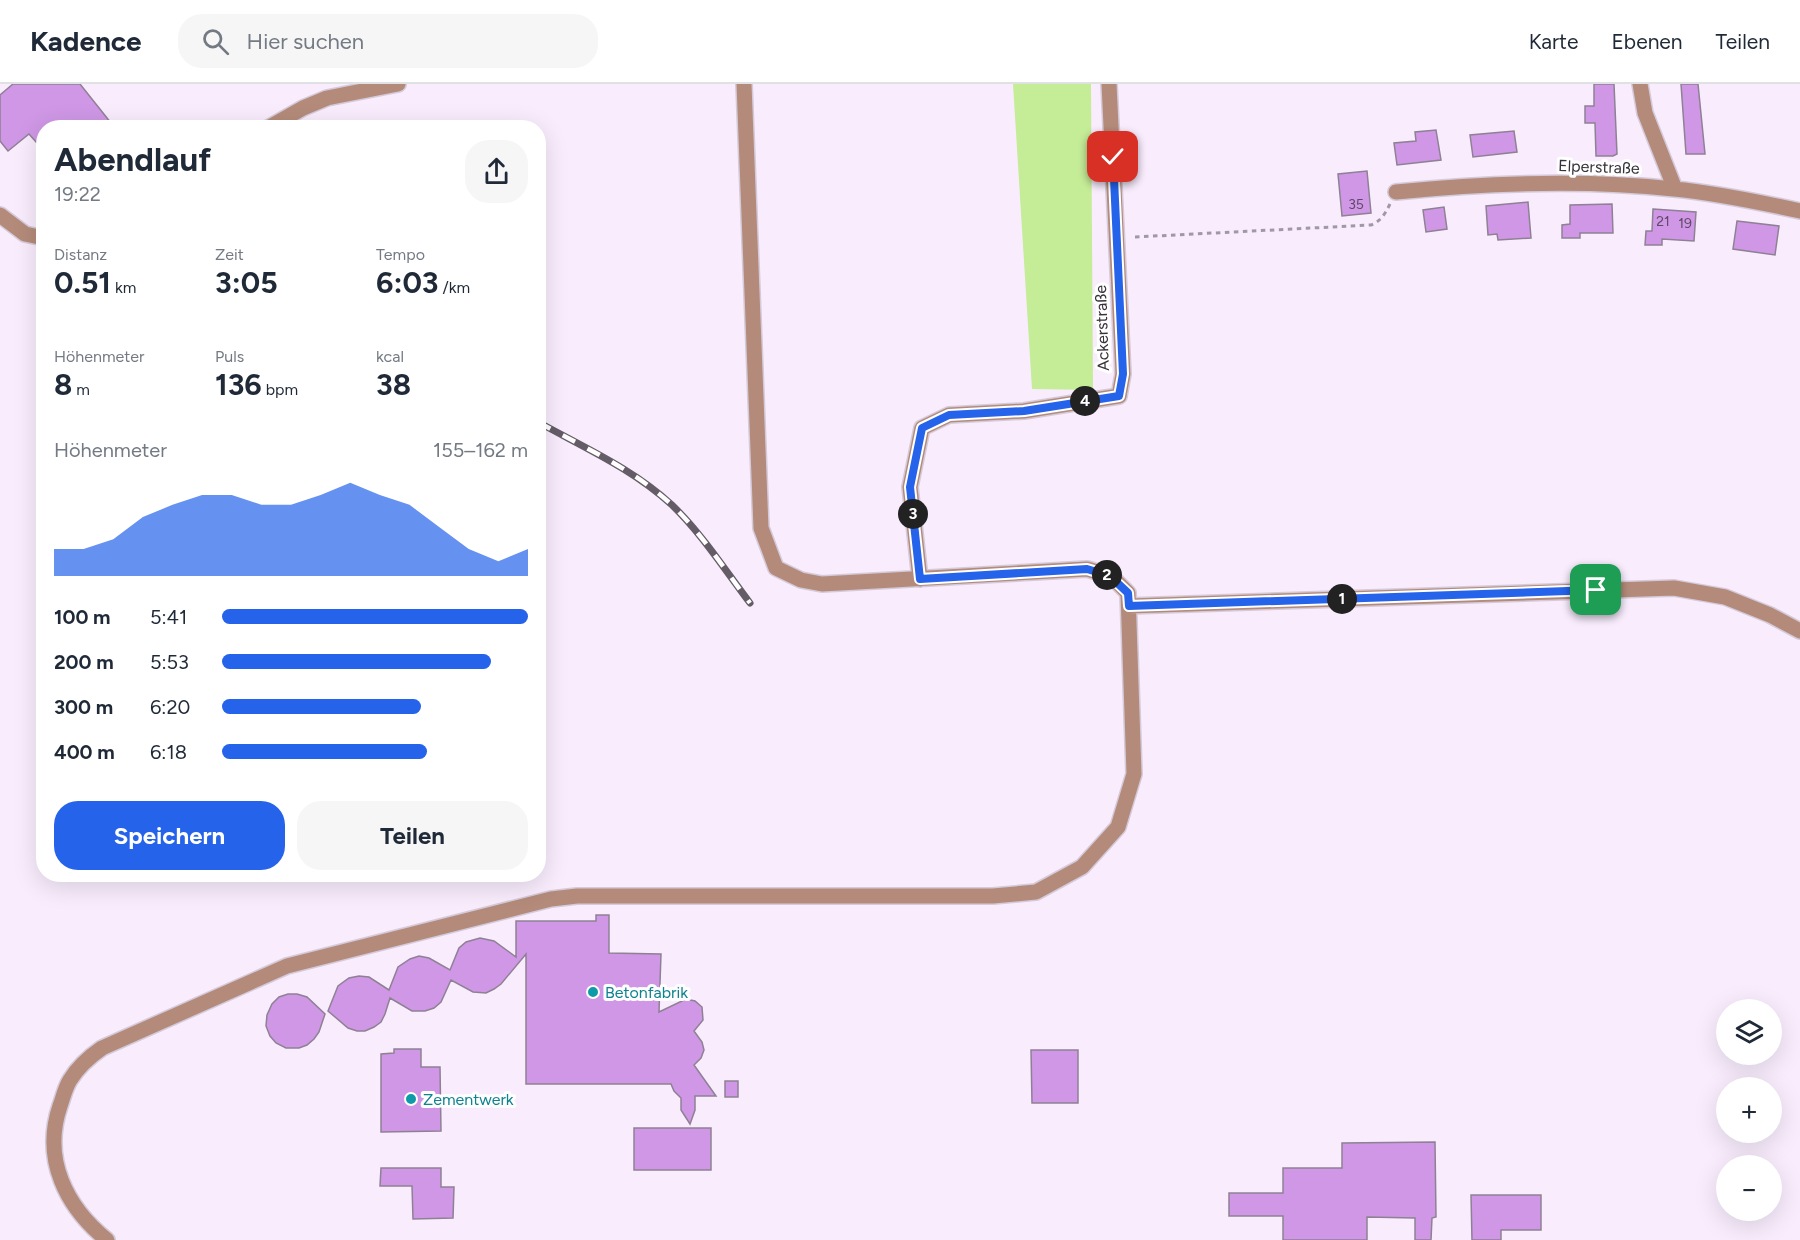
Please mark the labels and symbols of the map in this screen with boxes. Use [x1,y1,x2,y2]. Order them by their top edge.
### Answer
pin [1087,131,1138,182]
street label: Elperstraße [1558,156,1640,178]
house number: 35 [1348,196,1364,213]
house number: 21 [1656,213,1670,230]
house number: 19 [1678,215,1692,232]
street label: Ackerstraße [1091,284,1113,371]
pin: 4 [1070,386,1100,416]
pin: 3 [898,499,928,529]
pin: 2 [1092,560,1122,590]
pin [1570,564,1621,615]
pin: 1 [1327,584,1357,614]
place label: Betonfabrik [605,983,688,1002]
marker: Betonfabrik [586,985,600,999]
place label: Zementwerk [423,1090,514,1109]
marker: Zementwerk [404,1092,418,1106]

